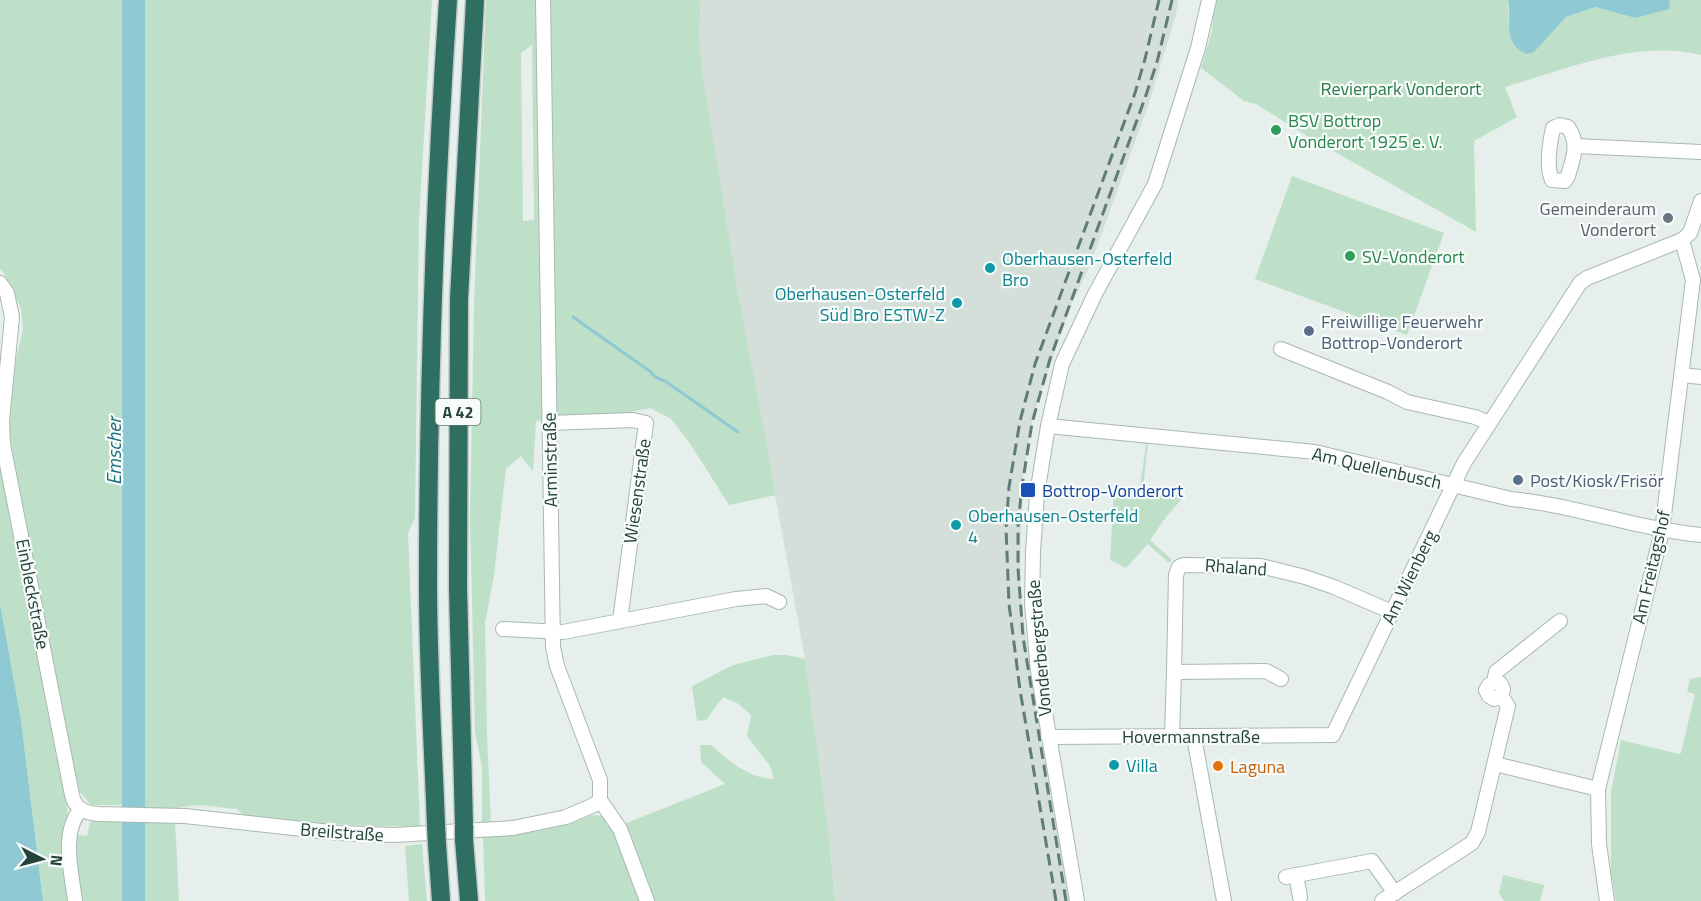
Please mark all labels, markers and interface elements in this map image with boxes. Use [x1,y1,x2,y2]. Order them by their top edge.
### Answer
park label: Revierpark Vonderort [1321,75,1482,102]
place label: BSV Bottrop Vonderort 1925 e. V. [1288,107,1442,155]
marker: BSV Bottrop Vonderort 1925 e. V. [1269,123,1283,137]
place label: Gemeinderaum Vonderort [1540,195,1657,243]
marker: Gemeinderaum Vonderort [1661,211,1675,225]
place label: SV-Vonderort [1362,243,1465,270]
place label: Oberhausen-Osterfeld Bro [1002,245,1172,293]
marker: SV-Vonderort [1343,249,1357,263]
marker: Oberhausen-Osterfeld Bro [983,261,997,275]
place label: Oberhausen-Osterfeld Süd Bro ESTW-Z [775,280,945,328]
marker: Oberhausen-Osterfeld Süd Bro ESTW-Z [950,296,964,310]
place label: Freiwillige Feuerwehr Bottrop-Vonderort [1321,308,1483,356]
marker: Freiwillige Feuerwehr Bottrop-Vonderort [1302,324,1316,338]
road number: A 42 [436,399,480,425]
street label: Arminstraße [536,412,564,508]
water label: Emscher [98,414,129,485]
street label: Wiesenstraße [616,437,658,545]
street label: Am Quellenbusch [1310,440,1444,496]
place label: Post/Kiosk/Frisör [1530,467,1664,494]
marker: Post/Kiosk/Frisör [1511,473,1525,487]
place label: Bottrop-Vonderort [1042,477,1184,504]
marker: Bottrop-Vonderort [1019,481,1037,499]
place label: Oberhausen-Osterfeld 4 [968,502,1138,550]
street label: Am Freitagshof [1625,507,1677,627]
marker: Oberhausen-Osterfeld 4 [949,518,963,532]
street label: Am Wienberg [1374,525,1444,629]
street label: Einbleckstraße [9,536,57,652]
street label: Rhaland [1204,551,1268,583]
street label: Vonderbergstraße [1020,578,1058,718]
street label: Hovermannstraße [1122,723,1260,750]
place label: Villa [1126,752,1158,779]
place label: Laguna [1230,753,1285,780]
marker: Villa [1107,758,1121,772]
marker: Laguna [1211,759,1225,773]
street label: Breilstraße [299,816,385,848]
north arrow [12,829,72,889]
text: N [44,854,69,867]

